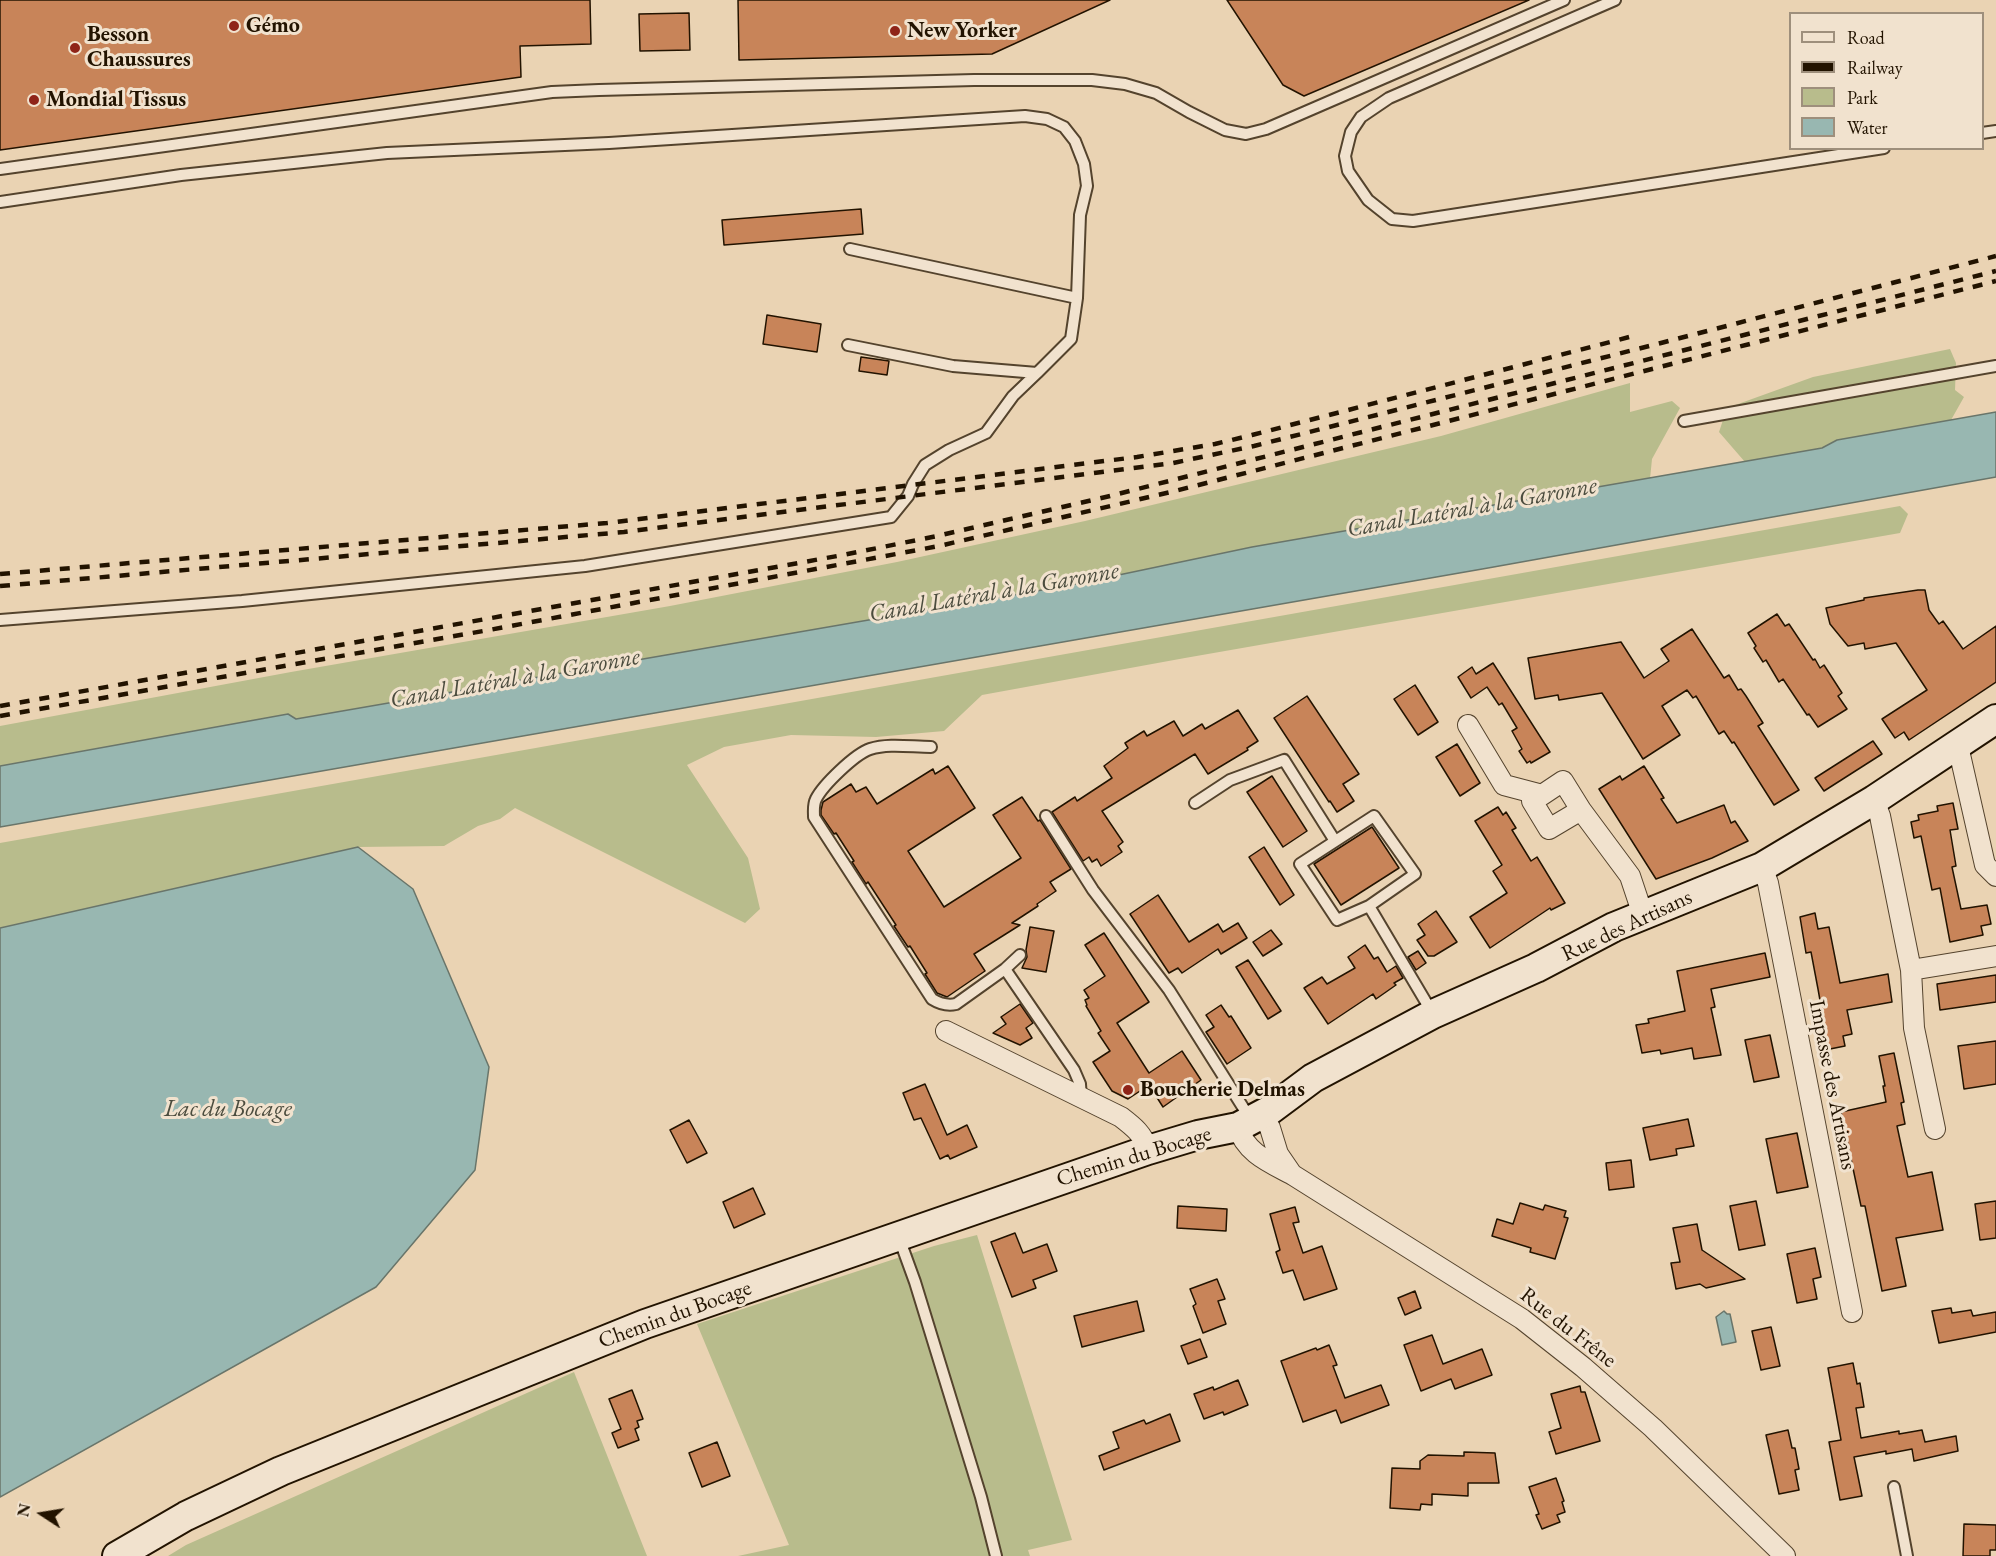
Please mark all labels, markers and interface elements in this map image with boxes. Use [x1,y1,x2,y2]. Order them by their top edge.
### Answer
legend [1789,12,1984,150]
place label: Gémo [246,13,300,39]
place label: New Yorker [907,18,1017,44]
marker: Gémo [227,19,241,33]
place label: Besson Chaussures [87,22,191,74]
marker: New Yorker [888,24,902,38]
text: Road [1847,26,1885,49]
marker: Besson Chaussures [68,41,82,55]
text: Railway [1847,56,1903,79]
text: Park [1847,86,1878,109]
place label: Mondial Tissus [46,87,186,113]
marker: Mondial Tissus [27,93,41,107]
text: Water [1847,116,1888,139]
water label: Canal Latéral à la Garonne [1345,472,1599,544]
water label: Canal Latéral à la Garonne [867,557,1121,629]
water label: Canal Latéral à la Garonne [388,643,642,715]
street label: Rue des Artisans [1558,884,1696,968]
street label: Impasse des Artisans [1803,998,1861,1172]
place label: Boucherie Delmas [1140,1077,1305,1103]
marker: Boucherie Delmas [1121,1083,1135,1097]
water label: Lac du Bocage [164,1095,292,1123]
street label: Chemin du Bocage [1053,1121,1215,1193]
street label: Chemin du Bocage [595,1275,755,1355]
street label: Rue du Frêne [1515,1282,1621,1374]
north arrow [12,1484,72,1544]
text: N [12,1502,36,1519]

